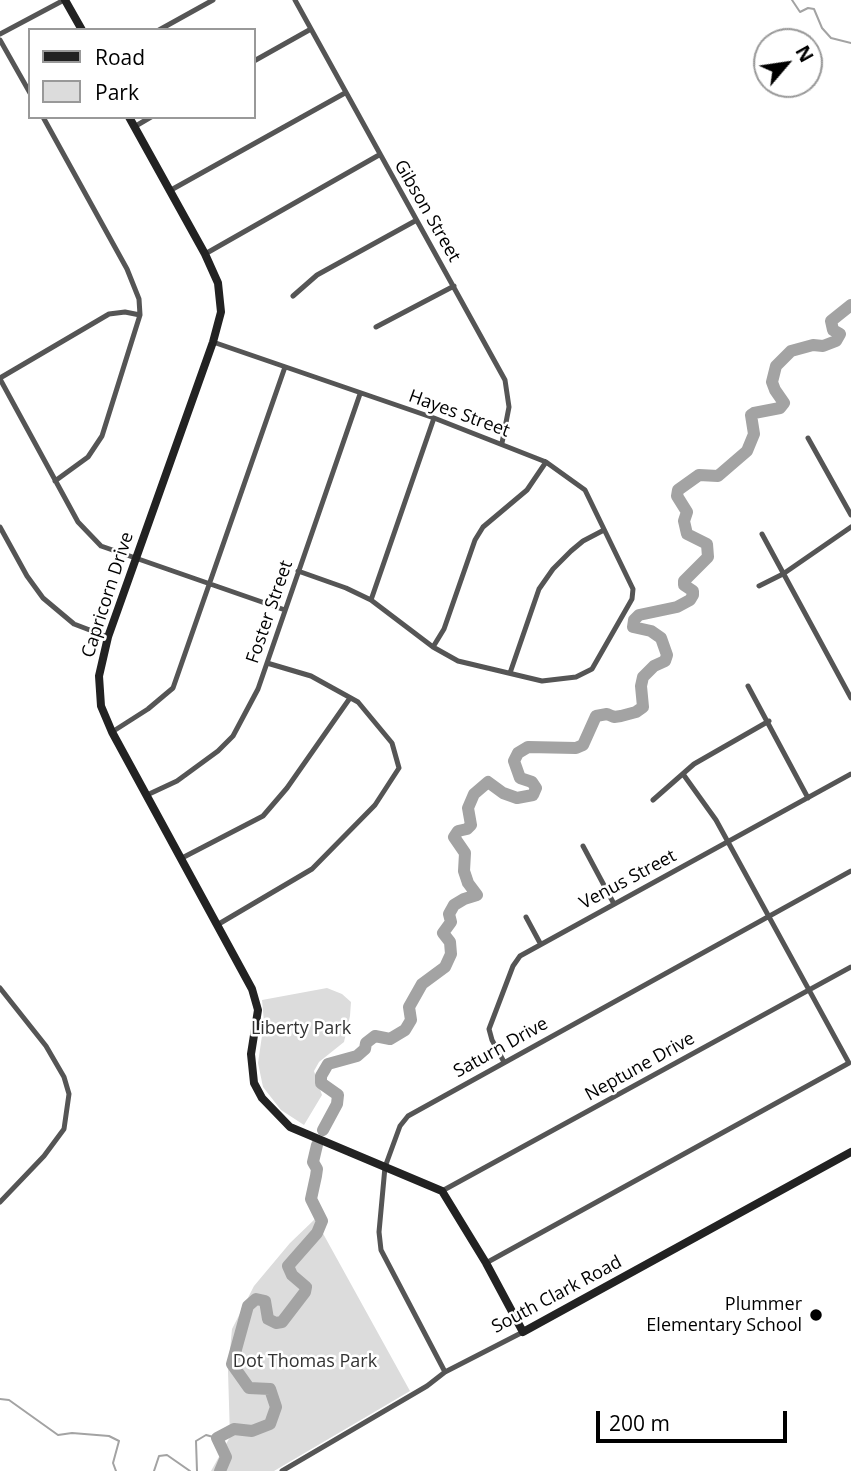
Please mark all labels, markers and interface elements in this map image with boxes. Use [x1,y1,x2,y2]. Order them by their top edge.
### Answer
legend [28,28,256,119]
north arrow [753,28,823,98]
text: N [789,41,820,67]
text: Road [95,43,145,71]
text: Park [95,78,139,106]
street label: Gibson Street [389,156,465,266]
street label: Hayes Street [406,386,512,442]
street label: Capricorn Drive [78,529,138,661]
street label: Foster Street [242,558,298,666]
street label: Venus Street [576,845,680,915]
street label: Saturn Drive [450,1013,552,1083]
park label: Liberty Park [251,1018,351,1040]
street label: Neptune Drive [581,1028,699,1106]
street label: South Clark Road [488,1252,626,1338]
place label: Plummer Elementary School [646,1294,802,1336]
marker: Plummer Elementary School [808,1307,824,1323]
park label: Dot Thomas Park [233,1351,377,1373]
scale bar [599,1398,790,1442]
text: 200 m [609,1409,670,1437]

